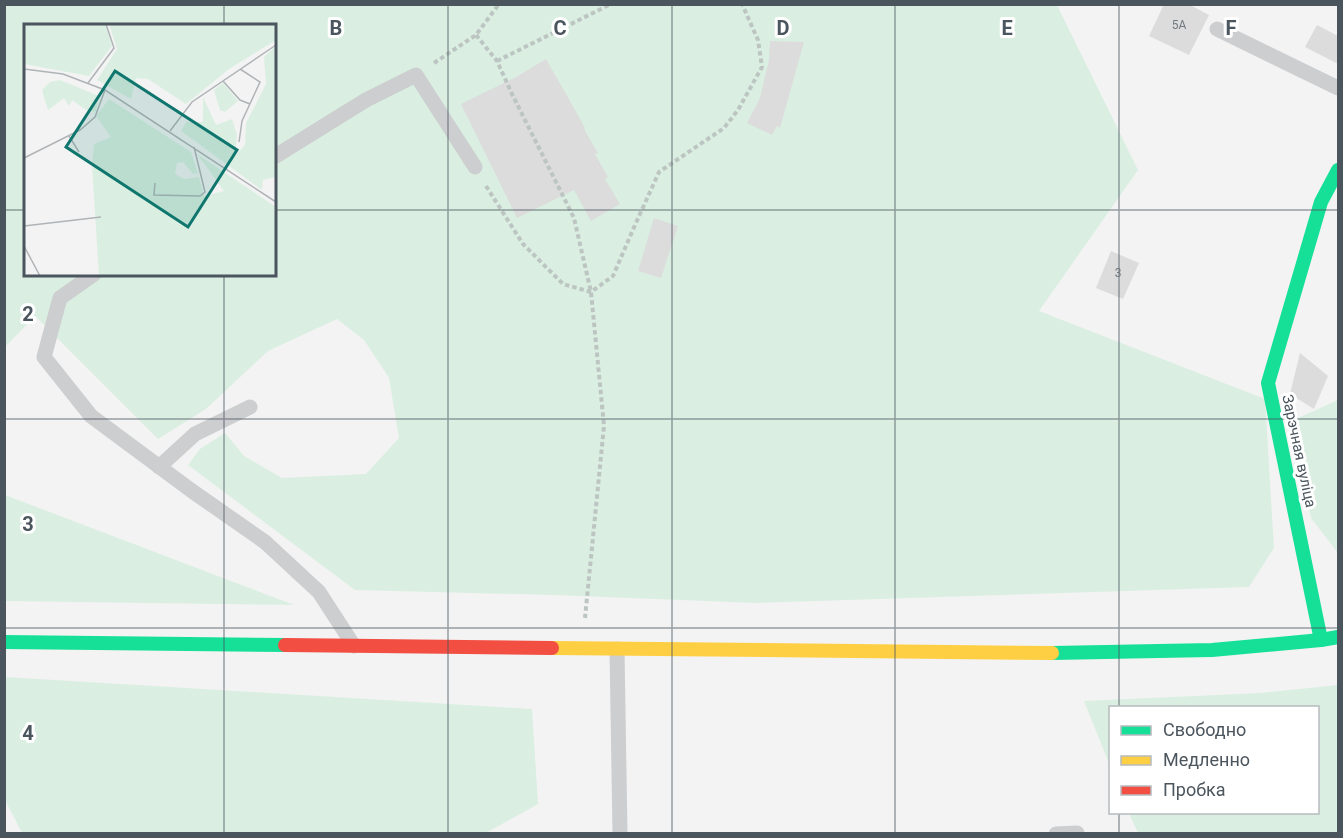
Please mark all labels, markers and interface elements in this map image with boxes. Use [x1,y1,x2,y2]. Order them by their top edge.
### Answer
text: B [330,16,342,40]
text: C [553,16,567,40]
text: D [777,16,790,40]
text: E [1001,16,1013,40]
text: F [1226,16,1237,40]
house number: 5А [1172,18,1186,32]
inset map [24,24,276,276]
house number: 3 [1115,266,1121,280]
text: 2 [22,302,34,326]
street label: Зарэчная вуліца [1278,393,1320,509]
text: 3 [22,512,34,536]
legend [1109,706,1319,814]
text: Свободно [1163,719,1246,740]
text: 4 [22,721,34,745]
text: Медленно [1163,749,1250,770]
text: Пробка [1163,779,1226,800]

